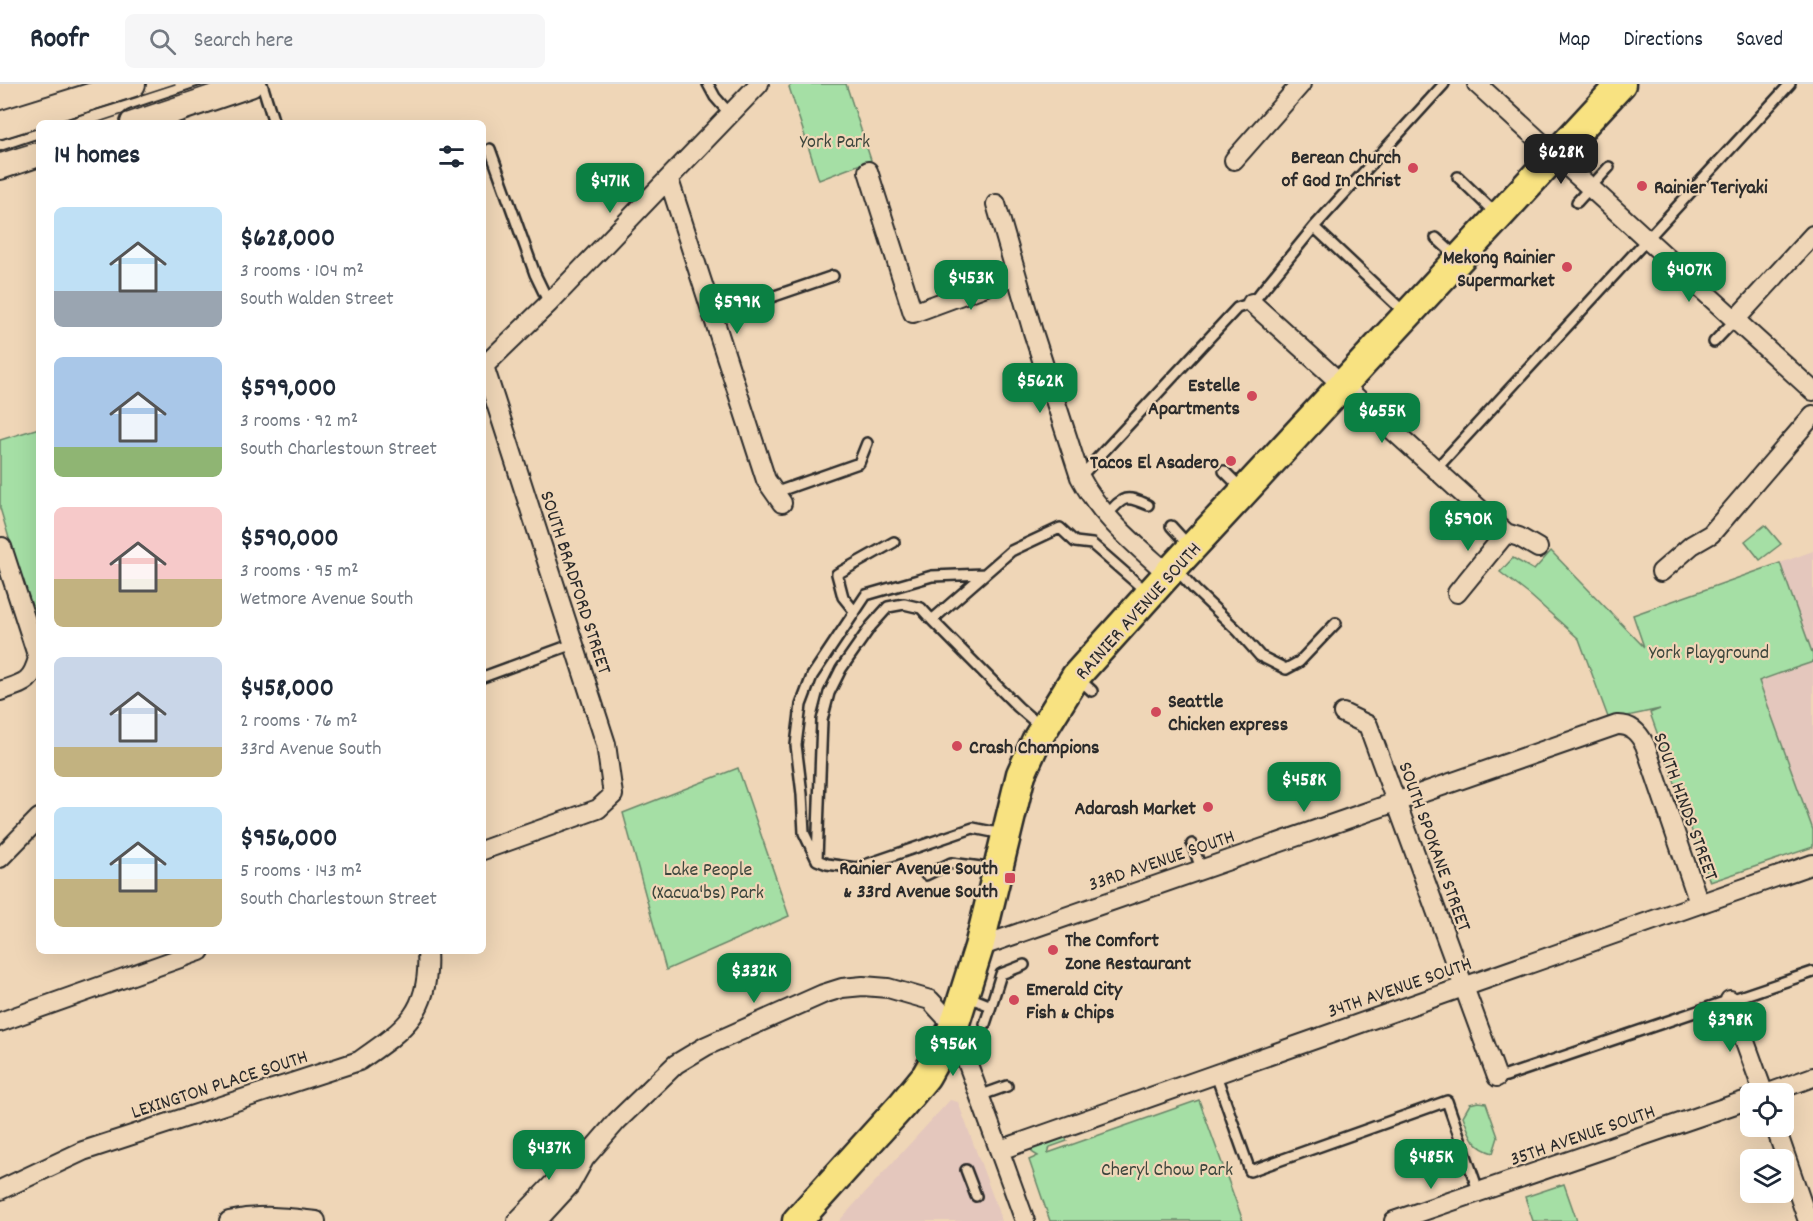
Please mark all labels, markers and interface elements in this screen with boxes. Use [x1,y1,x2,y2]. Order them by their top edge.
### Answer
search box [125,14,545,68]
text: Roofr [30,21,89,61]
icon: search [146,25,179,58]
text: Search here [194,26,293,57]
text: Map [1559,26,1590,56]
text: Directions [1623,26,1703,56]
text: Saved [1736,26,1783,56]
park label: York Park [800,129,870,157]
pin: $628K [1519,134,1603,185]
text: 14 homes [54,138,140,175]
text: $628K [1538,139,1584,167]
icon: filters [435,140,468,173]
place label: Berean Church of God In Christ [1282,145,1402,196]
marker: Berean Church of God In Christ [1406,161,1420,175]
pin: $471K [568,163,652,214]
text: $471K [590,168,630,196]
place label: Rainier Teriyaki [1654,175,1768,203]
marker: Rainier Teriyaki [1635,179,1649,193]
text: $628,000 [240,221,335,258]
icon: home [102,231,174,303]
place label: Mekong Rainier Supermarket [1443,245,1556,296]
pin: $407K [1647,252,1731,303]
text: $407K [1666,257,1712,285]
text: 3 rooms · 104 m² [240,258,364,286]
pin: $453K [929,260,1013,311]
marker: Mekong Rainier Supermarket [1560,260,1574,274]
text: $453K [948,265,994,293]
pin: $599K [695,284,779,335]
text: South Walden Street [240,286,394,314]
text: $599K [714,289,760,317]
pin: $562K [998,363,1082,414]
text: $562K [1016,368,1064,396]
text: $599,000 [240,371,337,408]
place label: Estelle Apartments [1148,373,1240,424]
icon: home [102,381,174,453]
marker: Estelle Apartments [1245,389,1259,403]
pin: $655K [1340,393,1424,444]
text: $655K [1358,398,1406,426]
text: 3 rooms · 92 m² [240,408,358,436]
text: South Charlestown Street [240,436,437,464]
place label: Tacos El Asadero [1090,450,1219,478]
marker: Tacos El Asadero [1224,454,1238,468]
street label: SOUTH BRADFORD STREET [531,488,617,678]
pin: $590K [1426,501,1510,552]
text: $590K [1444,506,1492,534]
text: $590,000 [240,521,339,558]
icon: home [102,531,174,603]
street label: RAINIER AVENUE SOUTH [1069,537,1209,687]
text: 3 rooms · 95 m² [240,558,359,586]
text: Wetmore Avenue South [240,586,413,614]
park label: York Playground [1649,640,1769,668]
text: $458,000 [240,671,334,708]
icon: home [102,681,174,753]
place label: Seattle Chicken express [1168,689,1288,740]
marker: Seattle Chicken express [1149,705,1163,719]
text: 2 rooms · 76 m² [240,708,358,736]
street label: SOUTH HINDS STREET [1644,729,1724,885]
place label: Crash Champions [969,735,1099,763]
text: 33rd Avenue South [240,736,381,764]
marker: Crash Champions [950,739,964,753]
street label: SOUTH SPOKANE STREET [1389,758,1477,936]
pin: $458K [1262,762,1346,813]
text: $458K [1282,767,1326,795]
place label: Adarash Market [1074,796,1197,824]
marker: Adarash Market [1201,800,1215,814]
text: $956,000 [240,821,337,858]
street label: 33RD AVENUE SOUTH [1085,824,1239,900]
icon: home [102,831,174,903]
place label: Rainier Avenue South & 33rd Avenue South [839,856,998,907]
park label: Lake People (Xacua'bs) Park [652,857,764,908]
text: 5 rooms · 143 m² [240,858,362,886]
marker: Rainier Avenue South & 33rd Avenue South [1003,871,1017,885]
text: South Charlestown Street [240,886,437,914]
place label: The Comfort Zone Restaurant [1065,928,1192,979]
marker: The Comfort Zone Restaurant [1046,943,1060,957]
street label: 34TH AVENUE SOUTH [1324,951,1476,1027]
pin: $332K [712,953,796,1004]
text: $332K [731,958,777,986]
place label: Emerald City Fish & Chips [1026,977,1123,1028]
marker: Emerald City Fish & Chips [1007,993,1021,1007]
pin: $398K [1688,1002,1772,1053]
text: $398K [1707,1007,1753,1035]
pin: $956K [911,1026,995,1077]
text: $956K [929,1031,977,1059]
street label: LEXINGTON PLACE SOUTH [128,1044,312,1128]
map controls [1740,1083,1794,1203]
button: locate [1740,1083,1794,1137]
street label: 35TH AVENUE SOUTH [1507,1099,1659,1175]
pin: $437K [507,1130,591,1181]
text: $437K [527,1135,571,1163]
pin: $485K [1389,1139,1473,1190]
text: $485K [1409,1144,1453,1172]
button: layers [1740,1149,1794,1203]
park label: Cheryl Chow Park [1101,1157,1233,1185]

